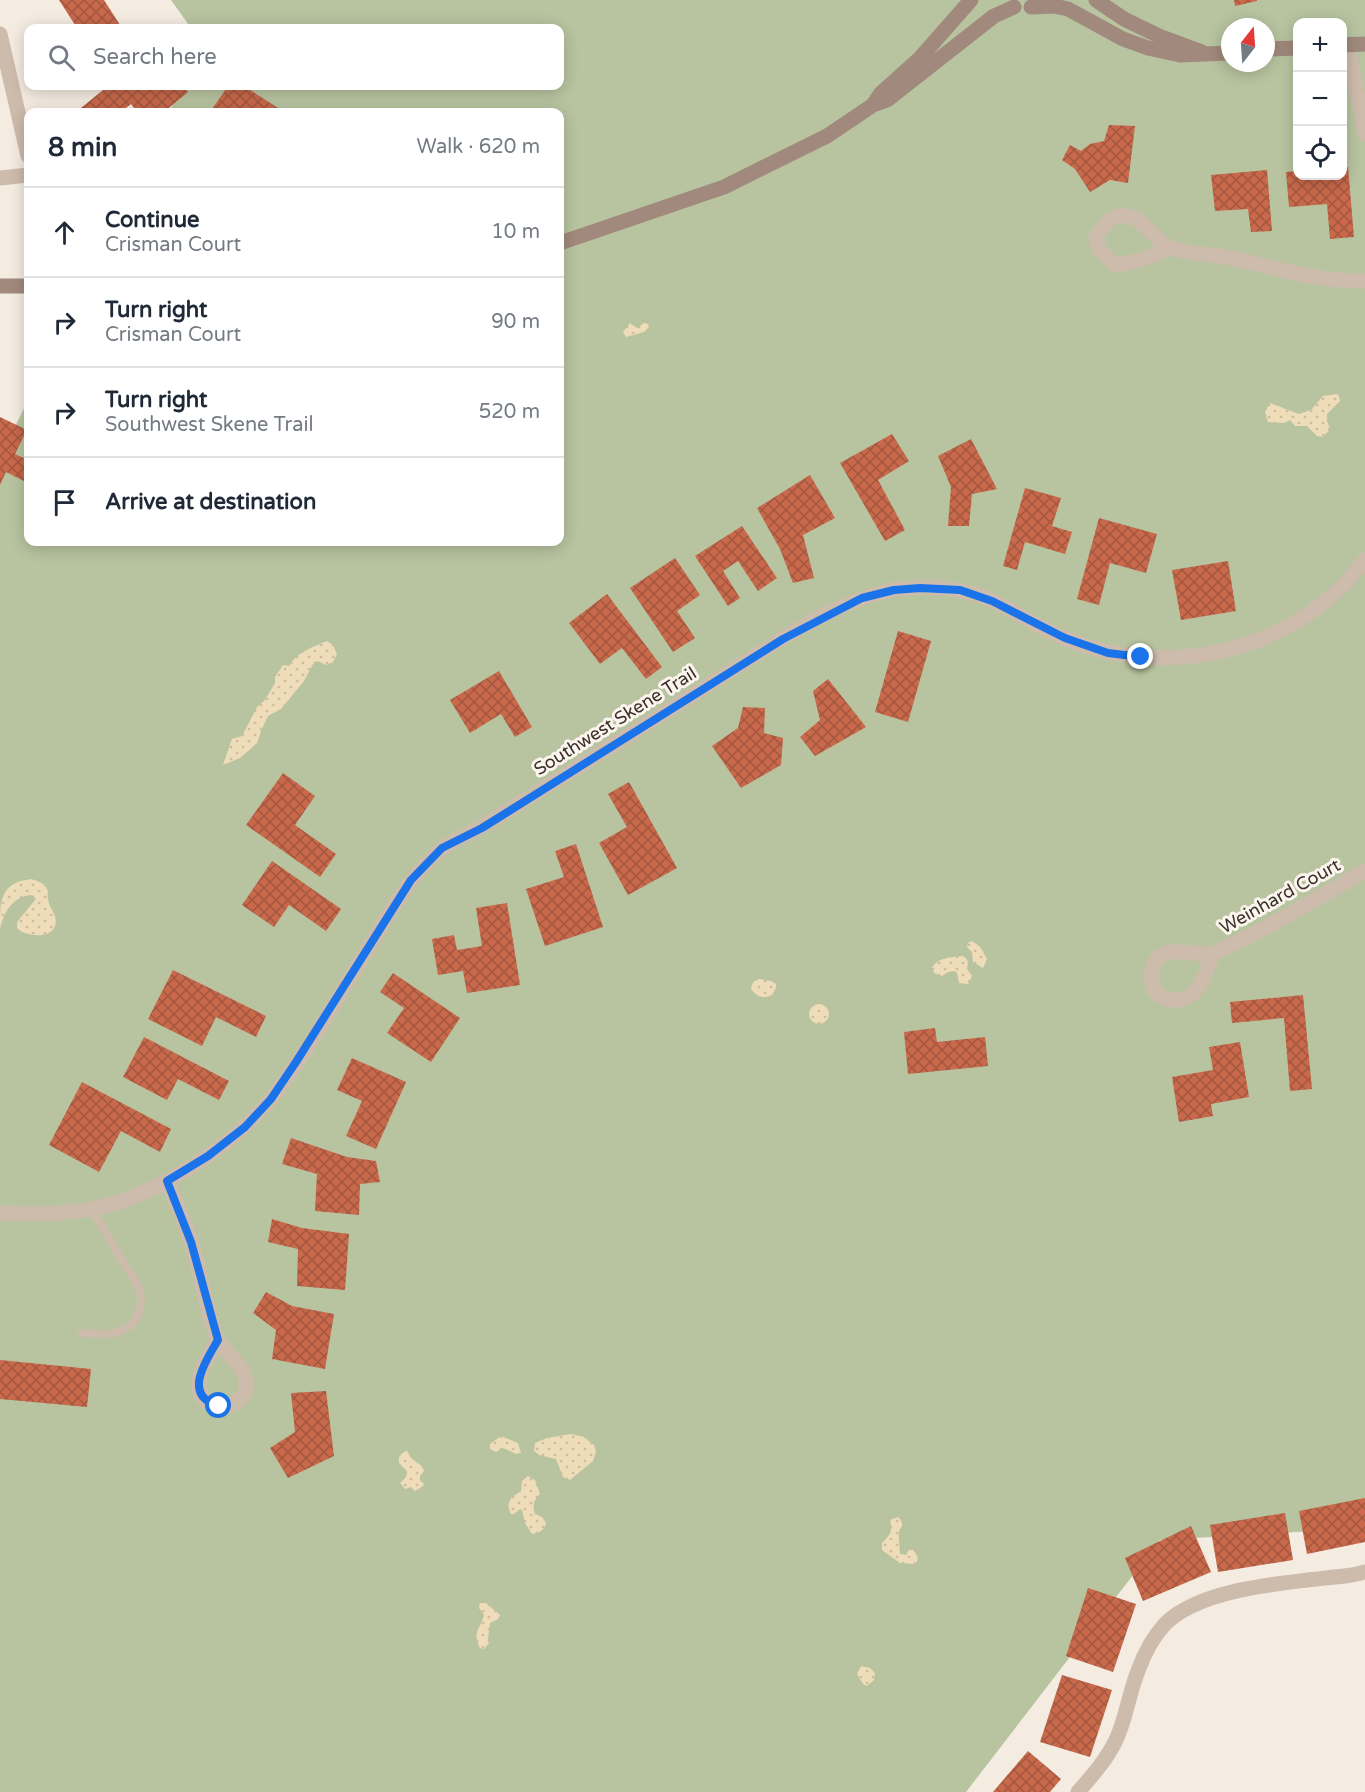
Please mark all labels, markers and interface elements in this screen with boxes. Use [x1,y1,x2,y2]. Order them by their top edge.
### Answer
north arrow [1221,18,1275,72]
map controls [1293,18,1347,180]
button: + [1293,18,1347,72]
search box [24,24,564,90]
icon: search [45,41,78,74]
text: Search here [93,44,217,70]
button: − [1293,72,1347,126]
button: locate [1293,126,1347,180]
text: 8 min [48,132,117,163]
text: Walk · 620 m [417,135,540,159]
text: Continue [105,207,200,233]
icon: ahead [48,216,81,249]
text: 10 m [491,220,540,244]
text: Crisman Court [105,233,241,257]
text: Turn right [105,297,207,323]
icon: right [48,306,81,339]
text: 90 m [491,310,540,334]
text: Crisman Court [105,323,241,347]
text: Turn right [105,387,207,413]
icon: right [48,396,81,429]
text: 520 m [479,400,540,424]
text: Southwest Skene Trail [105,413,313,437]
icon: arrive [48,486,81,519]
text: Arrive at destination [105,489,316,515]
route end [1127,643,1153,669]
street label: Southwest Skene Trail [530,662,700,780]
street label: Weinhard Court [1216,854,1344,938]
route start [205,1392,231,1418]

